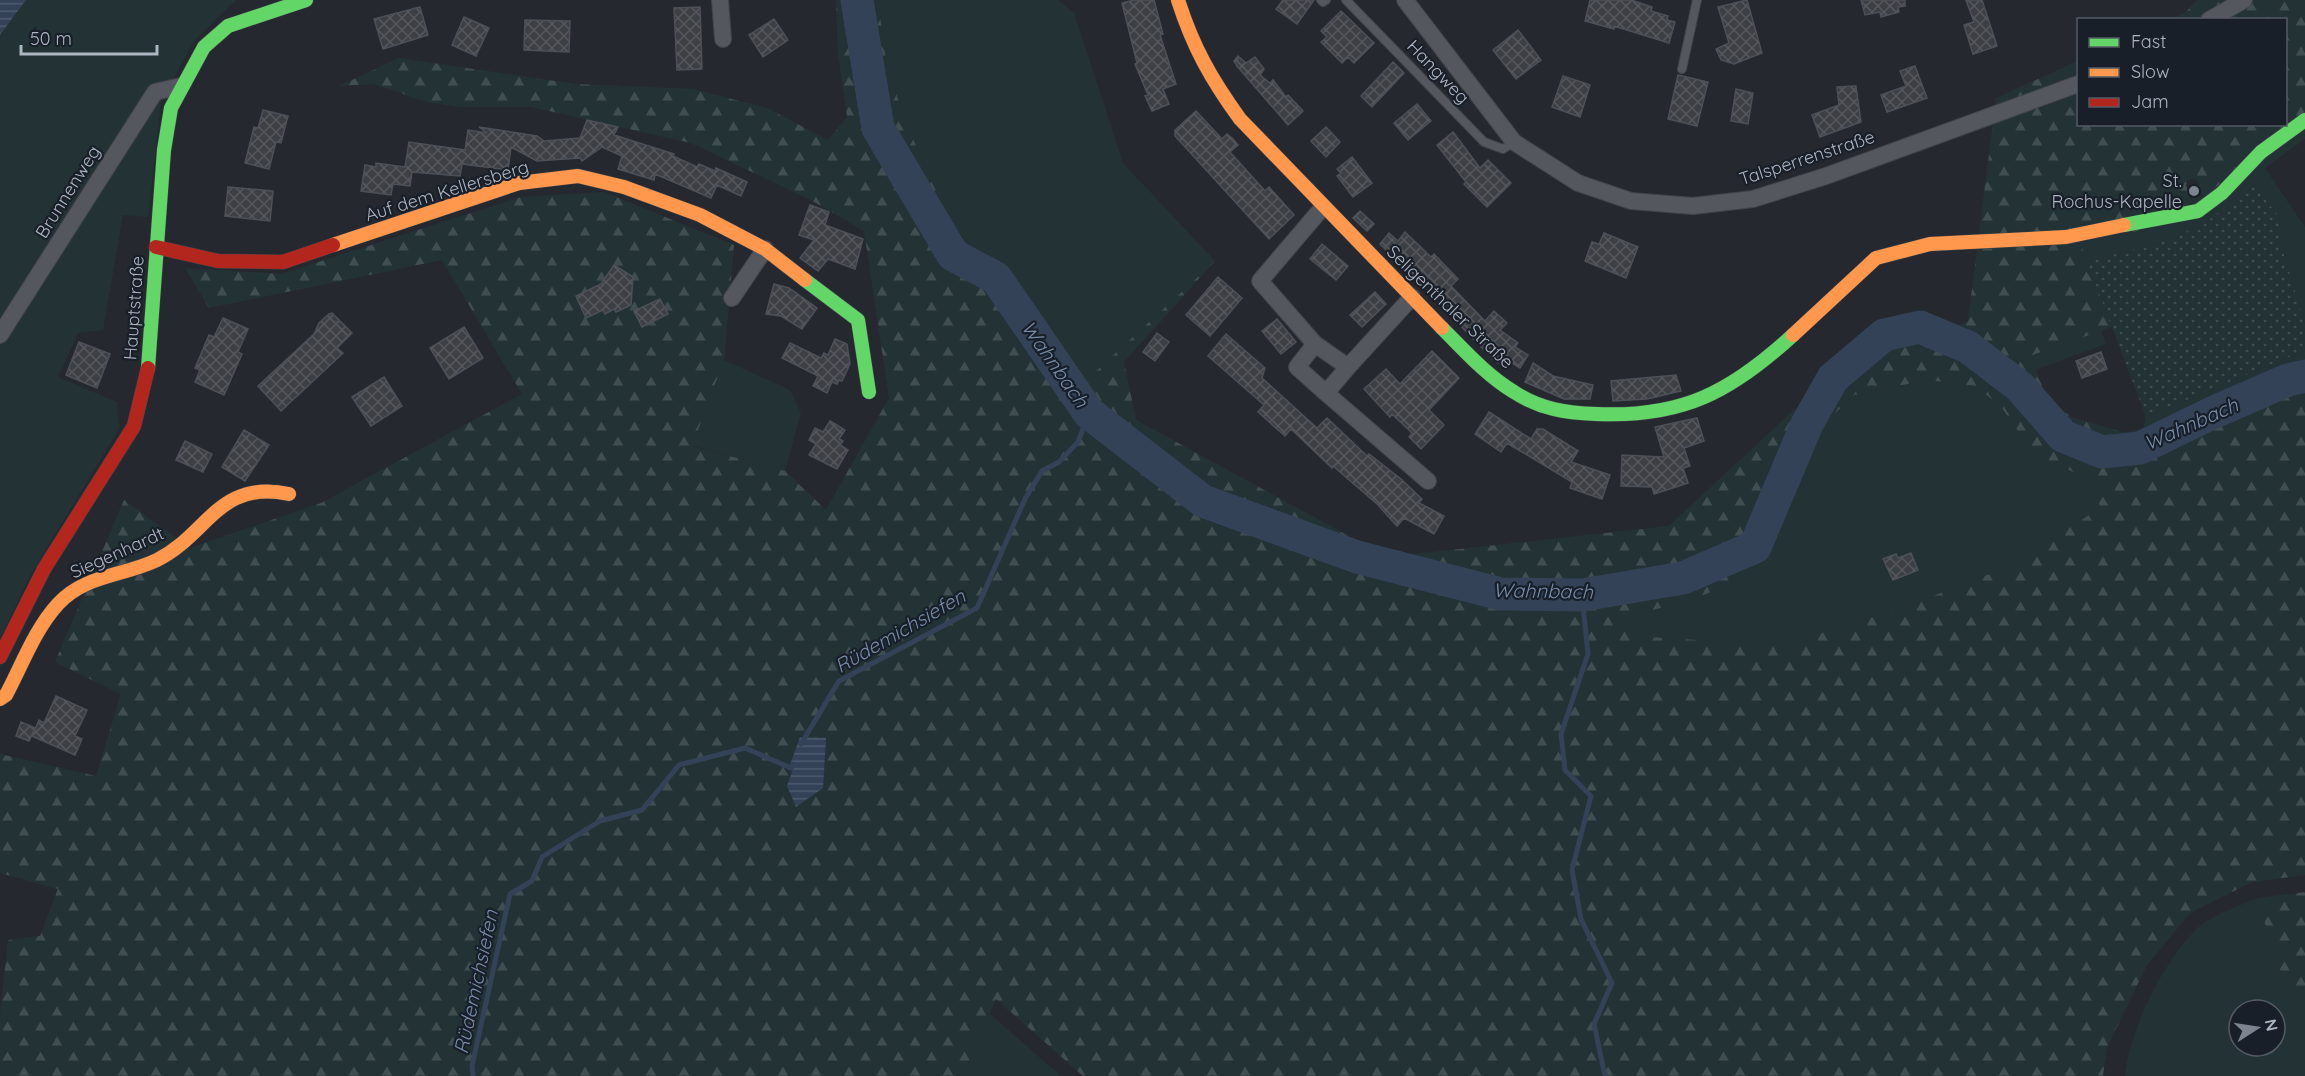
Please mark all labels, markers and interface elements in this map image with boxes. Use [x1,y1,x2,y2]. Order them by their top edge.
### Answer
scale bar [21,18,158,56]
legend [2077,18,2287,126]
text: 50 m [30,27,72,50]
text: Fast [2131,30,2166,53]
street label: Hangweg [1402,35,1475,109]
text: Slow [2131,60,2169,83]
text: Jam [2131,90,2169,113]
street label: Talsperrenstraße [1736,125,1877,190]
street label: Brunnenweg [30,141,105,242]
street label: Auf dem Kellersberg [362,155,532,226]
place label: St. Rochus-Kapelle [2052,169,2182,213]
marker: St. Rochus-Kapelle [2187,184,2201,198]
street label: Seligenthaler Straße [1382,240,1519,373]
street label: Hauptstraße [118,255,149,361]
water label: Wahnbach [1016,316,1095,412]
water label: Wahnbach [2140,391,2242,455]
street label: Siegenhardt [66,522,167,583]
water label: Wahnbach [1493,577,1594,604]
water label: Rüdemichsiefen [830,583,970,678]
water label: Rüdemichsiefen [448,907,503,1056]
north arrow [2227,998,2287,1058]
text: N [2261,1017,2283,1033]

